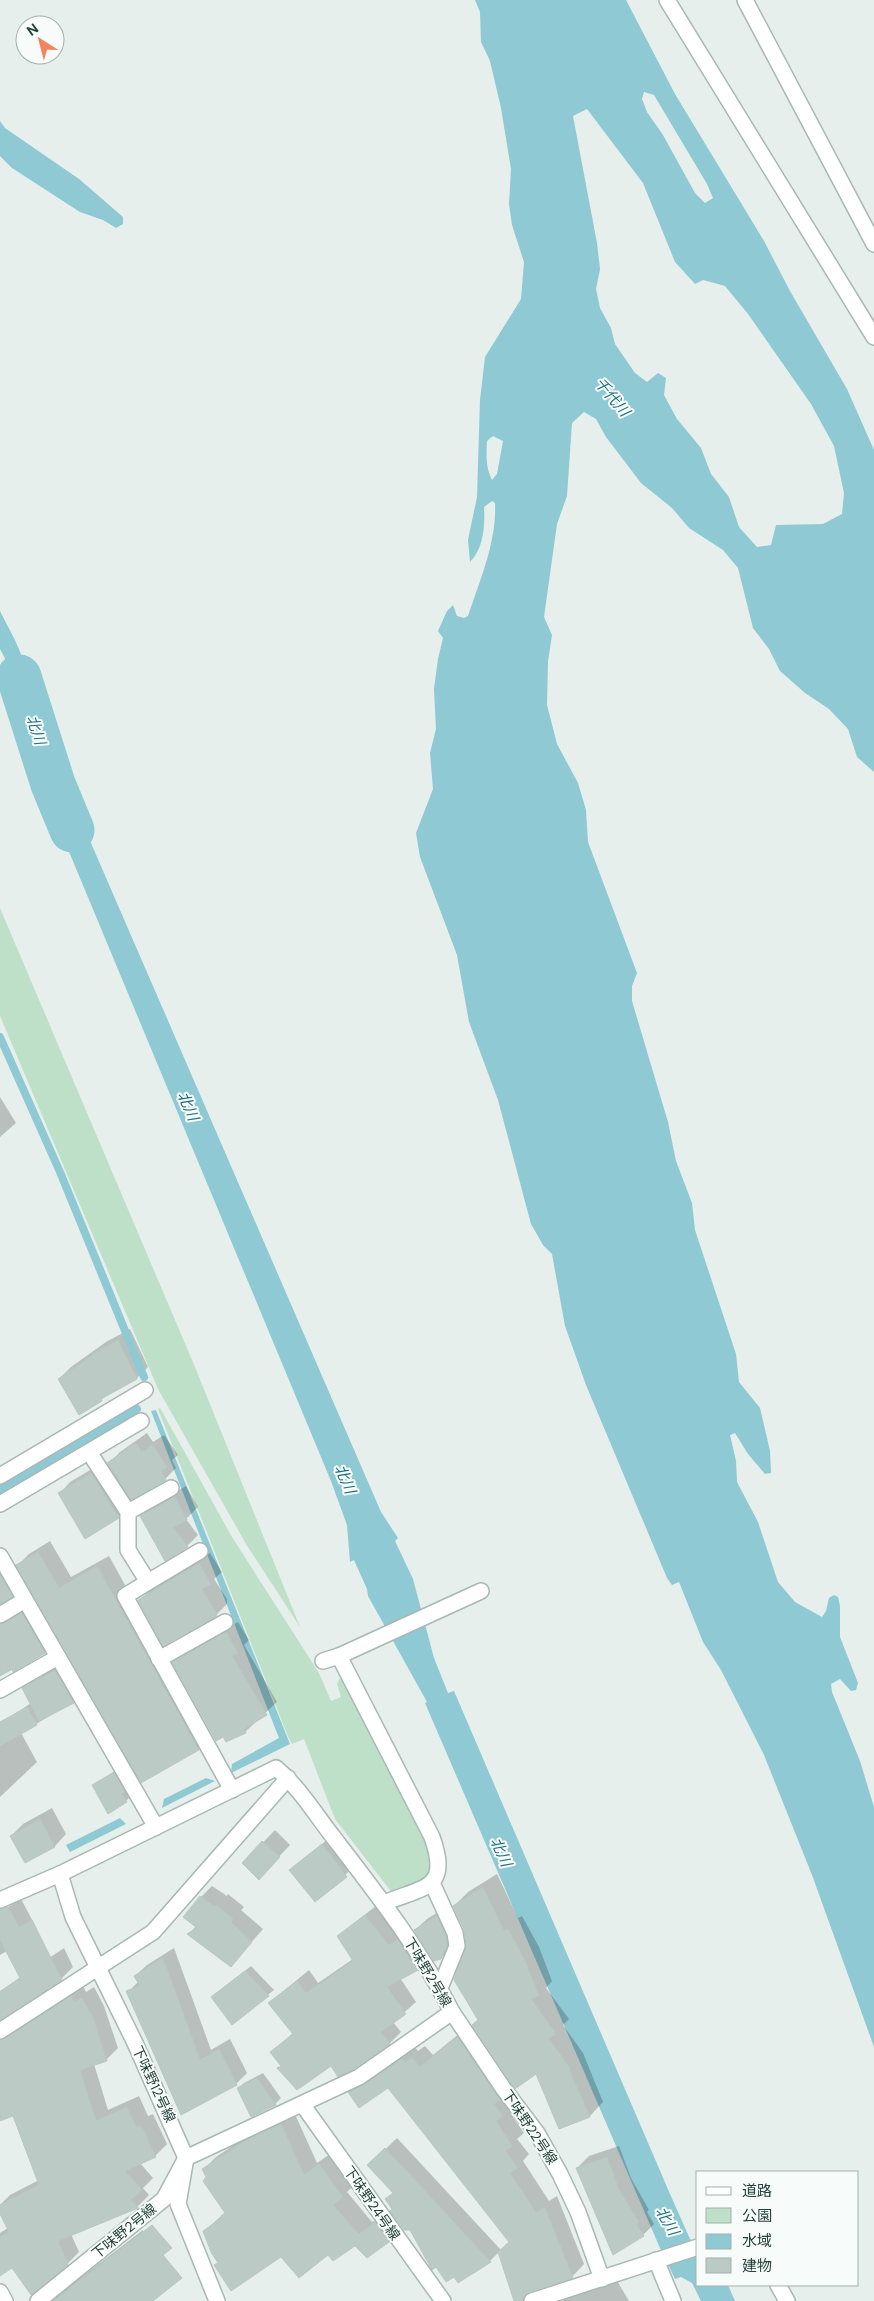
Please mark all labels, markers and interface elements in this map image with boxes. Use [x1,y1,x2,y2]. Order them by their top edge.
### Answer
north arrow [15,15,65,65]
text: N [23,19,42,40]
water label: 千代川 [590,373,635,422]
water label: 北川 [22,713,51,749]
water label: 北川 [173,1088,204,1126]
water label: 北川 [330,1461,361,1499]
water label: 北川 [486,1834,517,1872]
street label: 下味野2号線 [400,1934,456,2010]
street label: 下味野12号線 [128,2043,180,2125]
street label: 下味野22号線 [498,2086,562,2168]
street label: 下味野24号線 [340,2162,404,2244]
legend [696,2171,859,2286]
text: 道路 [742,2181,772,2201]
street label: 下味野2号線 [88,2199,160,2263]
water label: 北川 [651,2203,684,2241]
text: 公園 [742,2206,772,2226]
text: 水域 [742,2231,772,2251]
text: 建物 [742,2256,772,2276]

